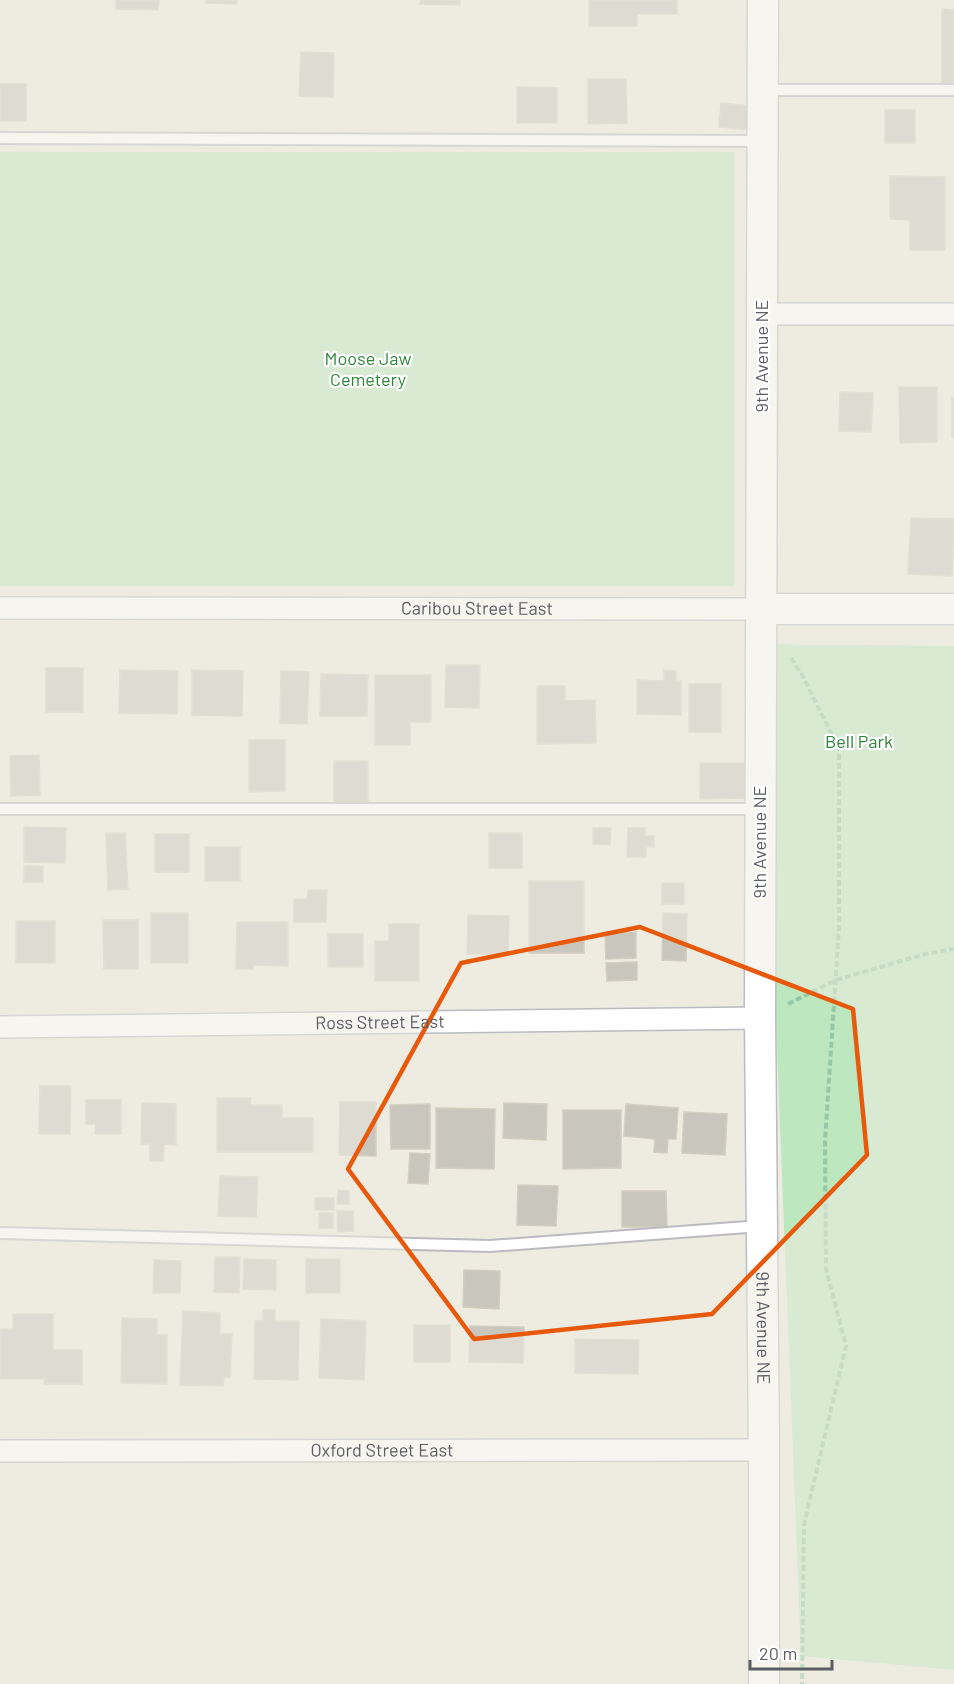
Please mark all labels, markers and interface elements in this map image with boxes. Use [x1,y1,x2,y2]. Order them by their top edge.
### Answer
street label: 9th Avenue NE [750,300,772,412]
park label: Moose Jaw Cemetery [325,347,411,390]
street label: Caribou Street East [401,597,553,619]
park label: Bell Park [825,730,893,752]
street label: 9th Avenue NE [748,786,770,898]
street label: Ross Street East [315,1010,445,1033]
street label: 9th Avenue NE [752,1271,775,1385]
street label: Oxford Street East [310,1438,454,1461]
scale bar [750,1633,832,1671]
text: 20 m [759,1642,797,1664]

